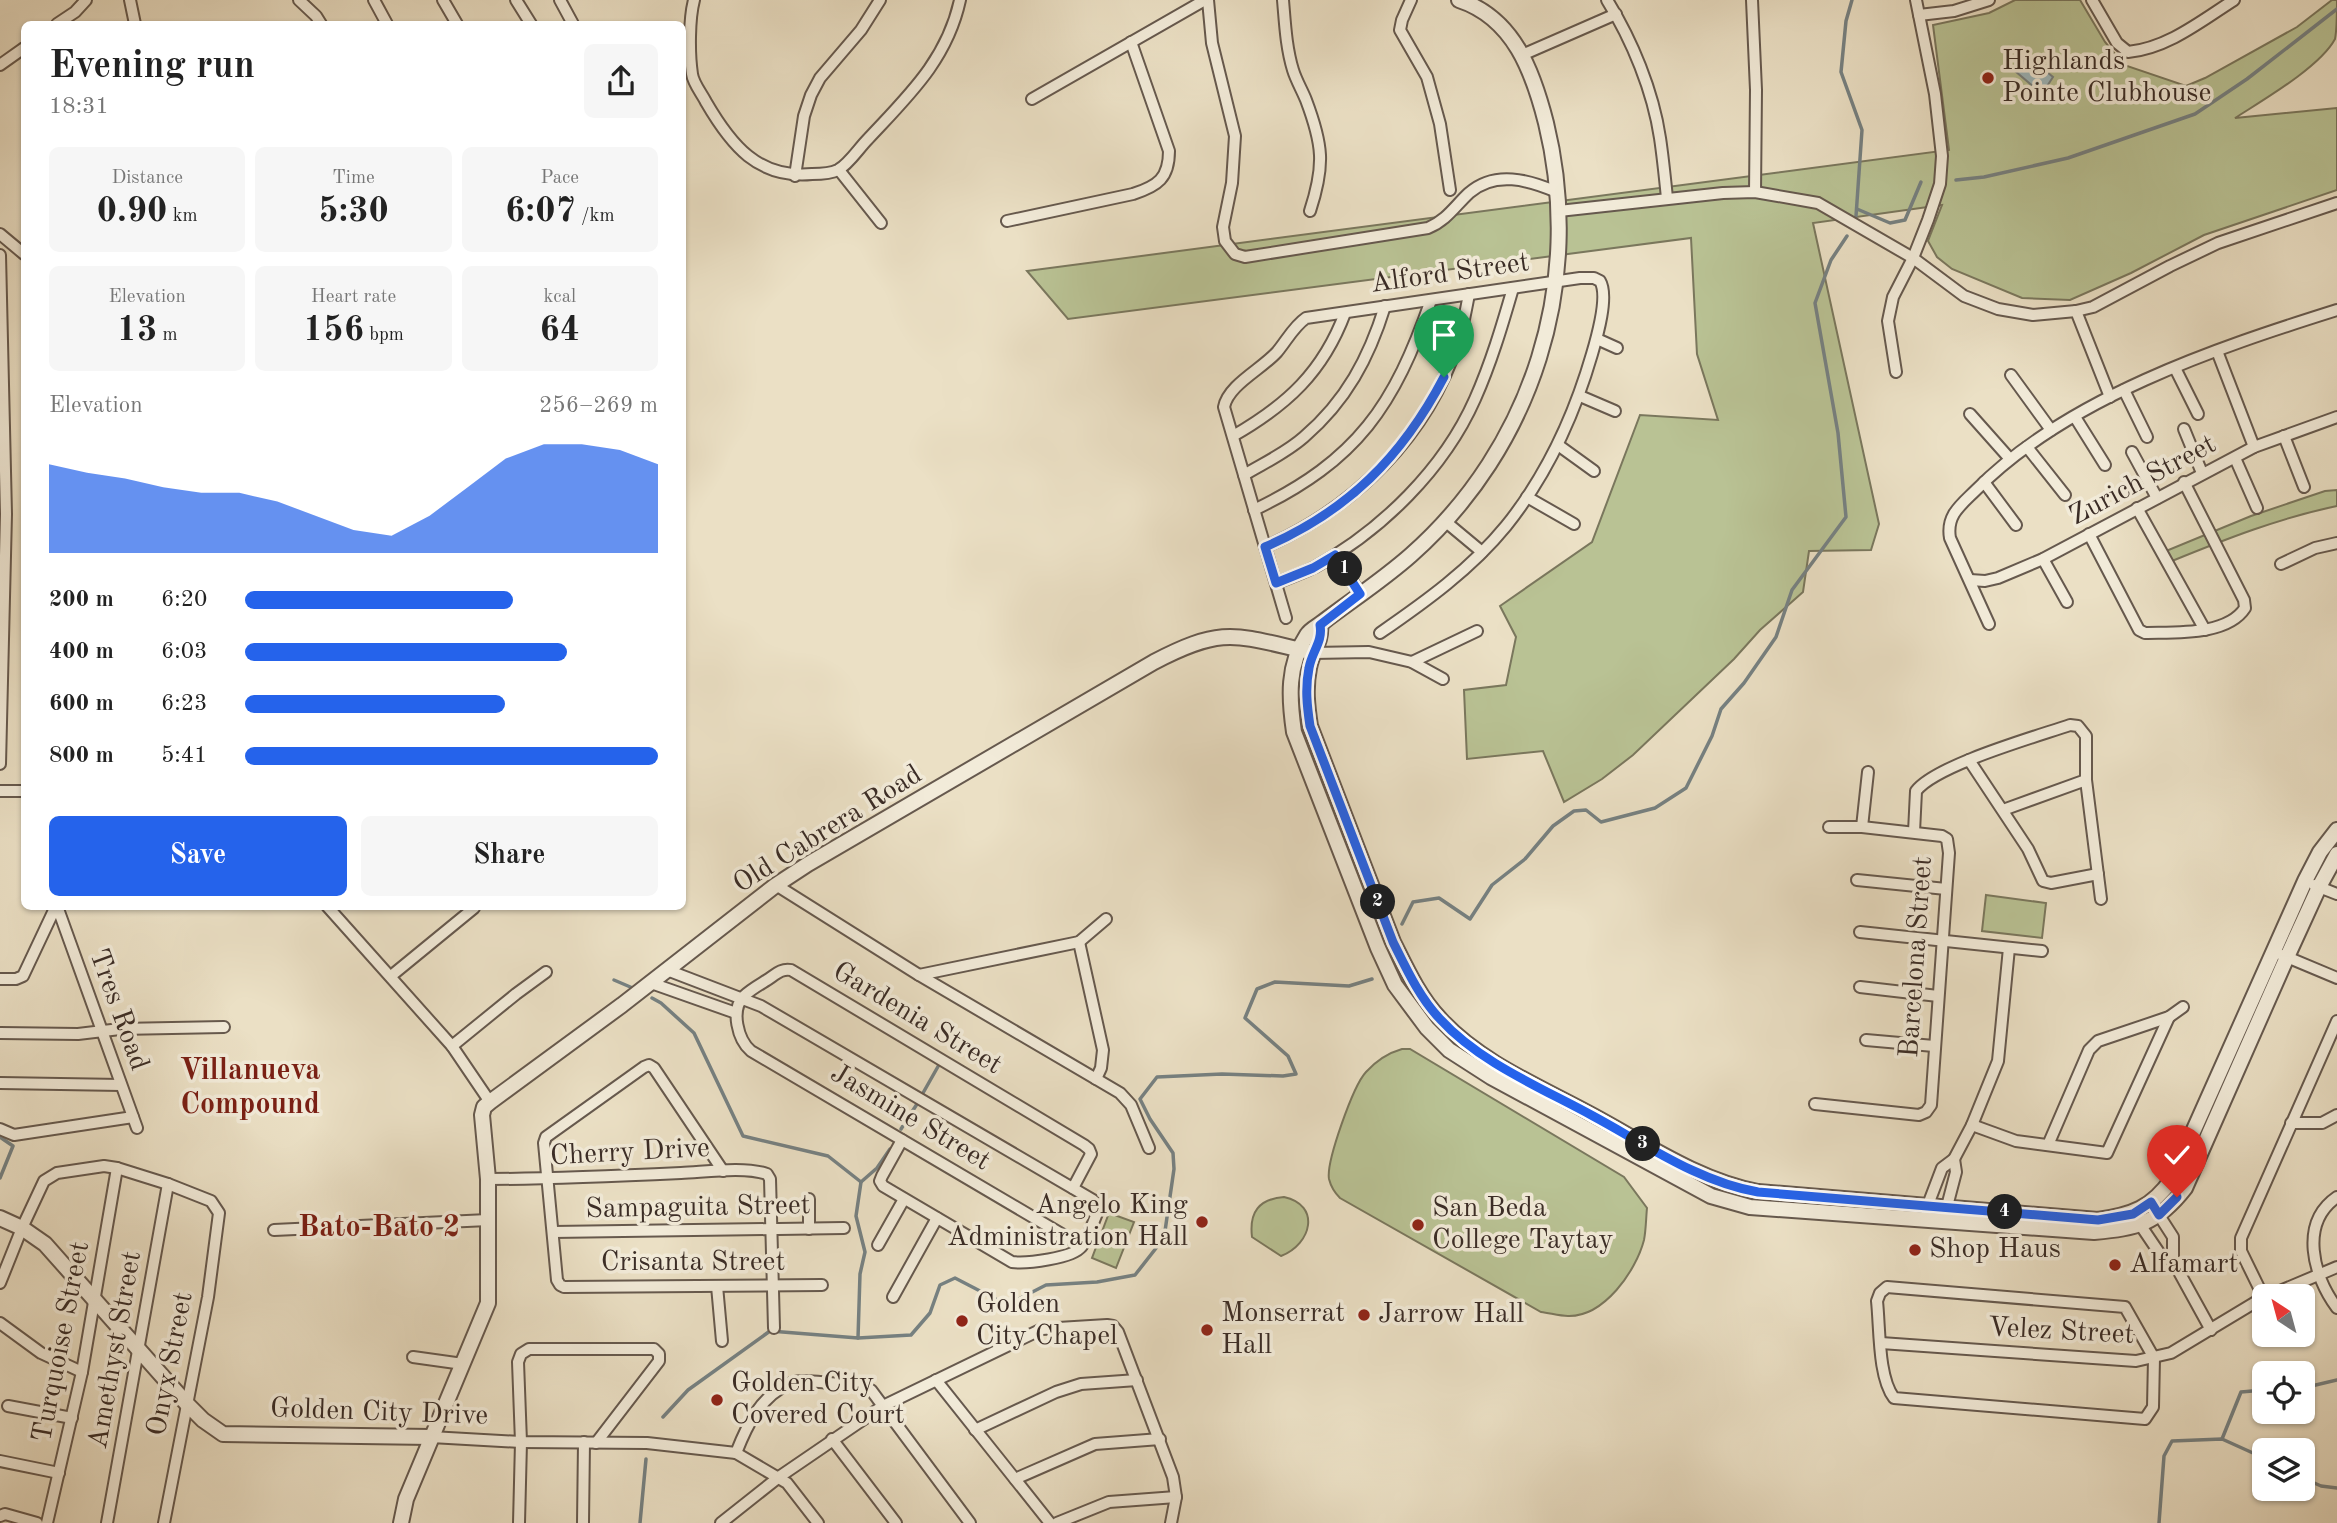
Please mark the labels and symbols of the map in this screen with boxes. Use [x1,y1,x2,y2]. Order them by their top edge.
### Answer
place label: Highlands Pointe Clubhouse [2002,48,2211,108]
marker: Highlands Pointe Clubhouse [1980,70,1996,86]
street label: Alford Street [1369,249,1531,299]
pin [1414,305,1474,377]
street label: Zurich Street [2065,431,2221,531]
pin: 1 [1328,552,1362,586]
street label: Old Cabrera Road [729,761,927,899]
street label: Barcelona Street [1896,855,1938,1059]
pin: 2 [1360,884,1396,920]
street label: Tres Road [83,946,153,1074]
street label: Gardenia Street [828,958,1006,1080]
district label: Villanueva Compound [179,1056,321,1120]
street label: Jasmine Street [825,1059,995,1177]
pin [2147,1125,2207,1197]
pin: 3 [1626,1126,1660,1162]
street label: Cherry Drive [549,1135,711,1171]
street label: Sampaguita Street [585,1192,811,1224]
place label: Angelo King Administration Hall [947,1192,1188,1252]
pin: 4 [1988,1194,2022,1230]
place label: San Beda College Taytay [1432,1195,1613,1255]
district label: Bato-Bato 2 [298,1213,460,1243]
marker: Angelo King Administration Hall [1194,1214,1210,1230]
marker: San Beda College Taytay [1410,1217,1426,1233]
place label: Shop Haus [1929,1236,2061,1264]
street label: Turquoise Street [29,1239,95,1445]
marker: Shop Haus [1907,1242,1923,1258]
street label: Amethyst Street [85,1249,147,1451]
street label: Crisanta Street [601,1249,785,1277]
place label: Alfamart [2129,1251,2238,1279]
marker: Alfamart [2107,1257,2123,1273]
north arrow [2252,1284,2315,1348]
street label: Onyx Street [143,1290,199,1438]
place label: Golden City Chapel [976,1291,1118,1351]
place label: Monserrat Hall [1221,1300,1345,1360]
place label: Jarrow Hall [1378,1301,1524,1329]
marker: Jarrow Hall [1356,1307,1372,1323]
marker: Golden City Chapel [954,1313,970,1329]
street label: Velez Street [1987,1314,2135,1350]
marker: Monserrat Hall [1199,1322,1215,1338]
place label: Golden City Covered Court [731,1370,905,1430]
marker: Golden City Covered Court [709,1392,725,1408]
street label: Golden City Drive [270,1395,488,1431]

